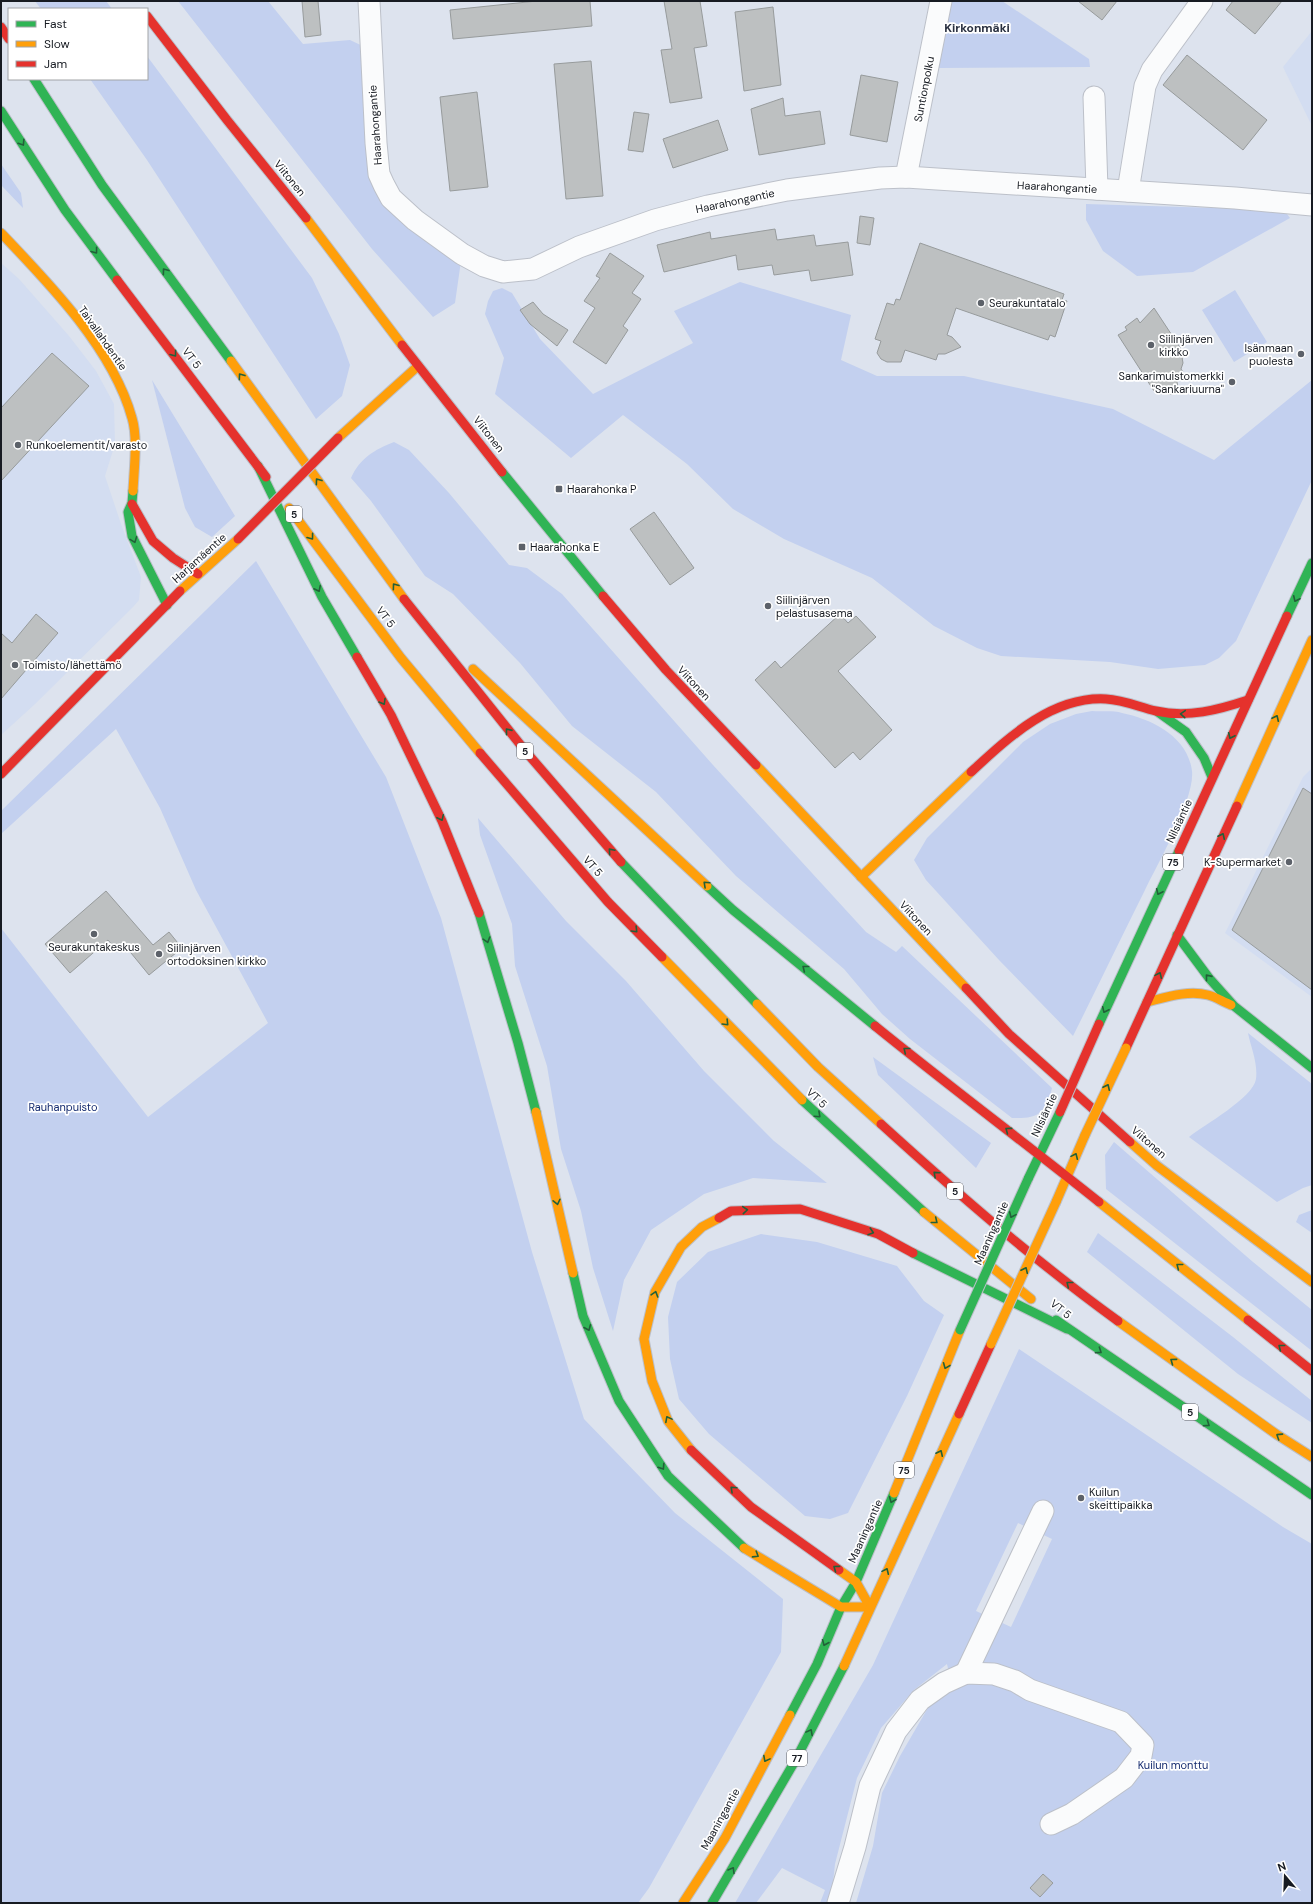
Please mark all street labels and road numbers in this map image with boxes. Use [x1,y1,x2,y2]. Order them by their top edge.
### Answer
street label: Suntionpolku [911,55,937,123]
street label: Haarahongantie [365,84,385,166]
street label: Viitonen [271,157,309,199]
street label: Haarahongantie [1017,178,1097,196]
street label: Haarahongantie [694,186,776,216]
street label: Taivallahdentie [76,303,130,373]
street label: VT 5 [179,345,205,372]
street label: Viitonen [470,413,508,455]
road number: 5 [286,506,302,522]
street label: Harjamäentie [169,530,229,586]
street label: VT 5 [373,604,399,631]
street label: Viitonen [674,663,714,703]
road number: 5 [517,743,533,759]
street label: Nilsiäntie [1163,797,1195,845]
street label: VT 5 [580,853,606,880]
road number: 75 [1163,854,1183,870]
street label: Viitonen [896,898,936,938]
street label: VT 5 [804,1085,830,1111]
street label: Nilsiäntie [1028,1091,1060,1139]
street label: Viitonen [1128,1123,1170,1161]
road number: 5 [947,1183,963,1199]
street label: Maaningantie [971,1199,1011,1267]
street label: VT 5 [1048,1296,1075,1322]
road number: 5 [1182,1404,1198,1420]
road number: 75 [894,1462,914,1478]
street label: Maaningantie [845,1497,885,1565]
road number: 77 [787,1750,807,1766]
street label: Maaningantie [697,1786,743,1852]

